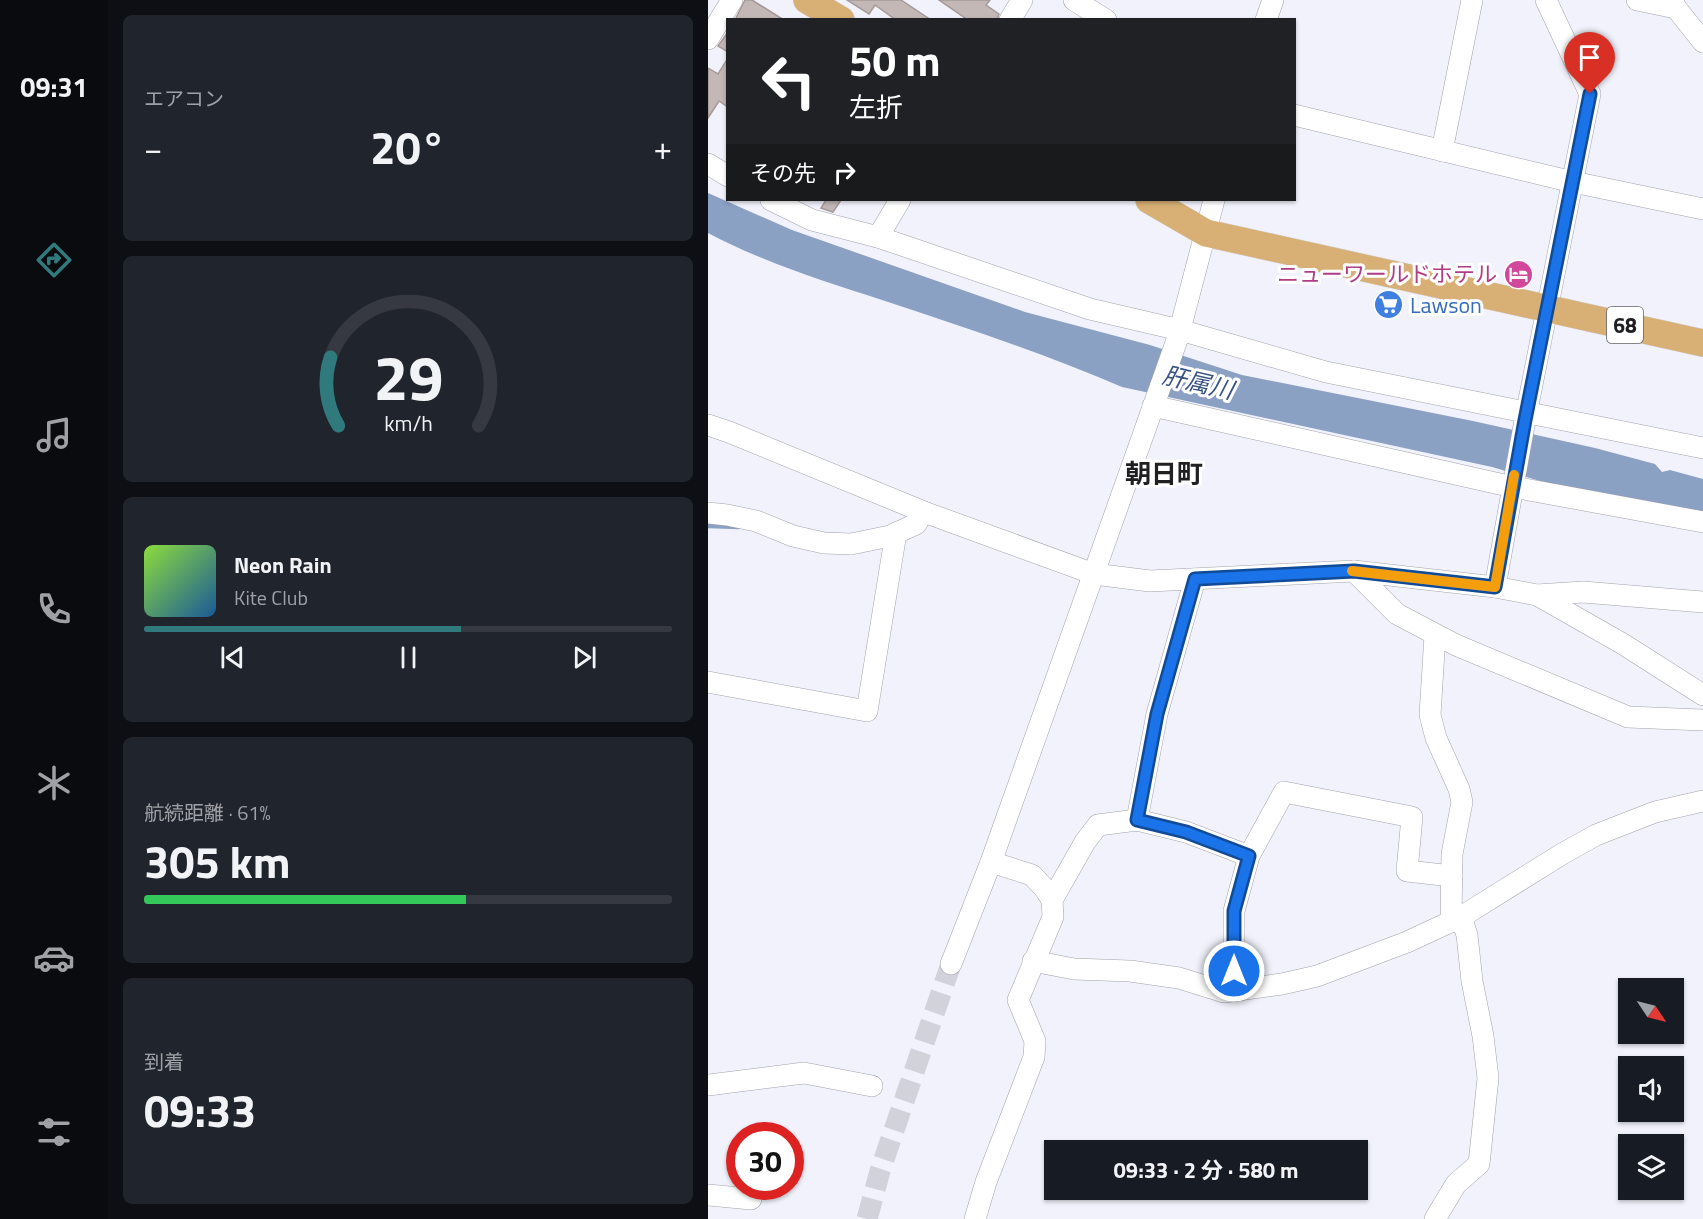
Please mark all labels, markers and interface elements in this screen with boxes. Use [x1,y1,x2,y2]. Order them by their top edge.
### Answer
text: 50 m [849,28,941,92]
pin [1564,32,1615,94]
icon: arrive [1573,41,1606,74]
icon: left [750,42,828,120]
text: 09:31 [20,66,88,107]
text: エアコン [144,83,224,114]
text: 左折 [849,86,903,127]
text: 20° [370,113,446,181]
text: − [144,123,162,173]
text: + [654,123,672,173]
text: その先 [750,156,816,190]
icon: right [828,156,861,189]
icon: directions [33,239,75,281]
place label: ニューワールドホテル [1277,257,1497,291]
hotel icon: ニューワールドホテル [1502,258,1534,290]
place label: Lawson [1410,288,1482,322]
supermarket icon: Lawson [1373,289,1405,321]
road number: 68 [1607,307,1643,343]
text: 29 [373,329,443,424]
water label: 肝属川 [1159,356,1240,408]
text: km/h [384,407,432,439]
icon: music [33,414,75,456]
district label: 朝日町 [1125,454,1203,493]
text: Neon Rain [234,548,332,582]
text: Kite Club [234,582,308,613]
icon: phone [33,588,75,630]
icon: previous [216,641,249,674]
icon: pause [392,641,425,674]
icon: next [568,641,601,674]
icon: climate [33,762,75,804]
text: 航続距離 · 61% [144,797,271,828]
text: 305 km [144,827,290,895]
icon: car [33,937,75,979]
position arrow [1202,939,1266,1003]
north arrow [1618,978,1684,1044]
map controls [1618,978,1684,1200]
text: 到着 [144,1046,184,1077]
button: sound [1618,1056,1684,1122]
text: 09:33 [144,1076,256,1144]
icon: filters [33,1111,75,1153]
speed limit sign: 30 [726,1122,804,1200]
button: layers [1618,1134,1684,1200]
text: 09:33 · 2 分 · 580 m [1114,1153,1298,1187]

